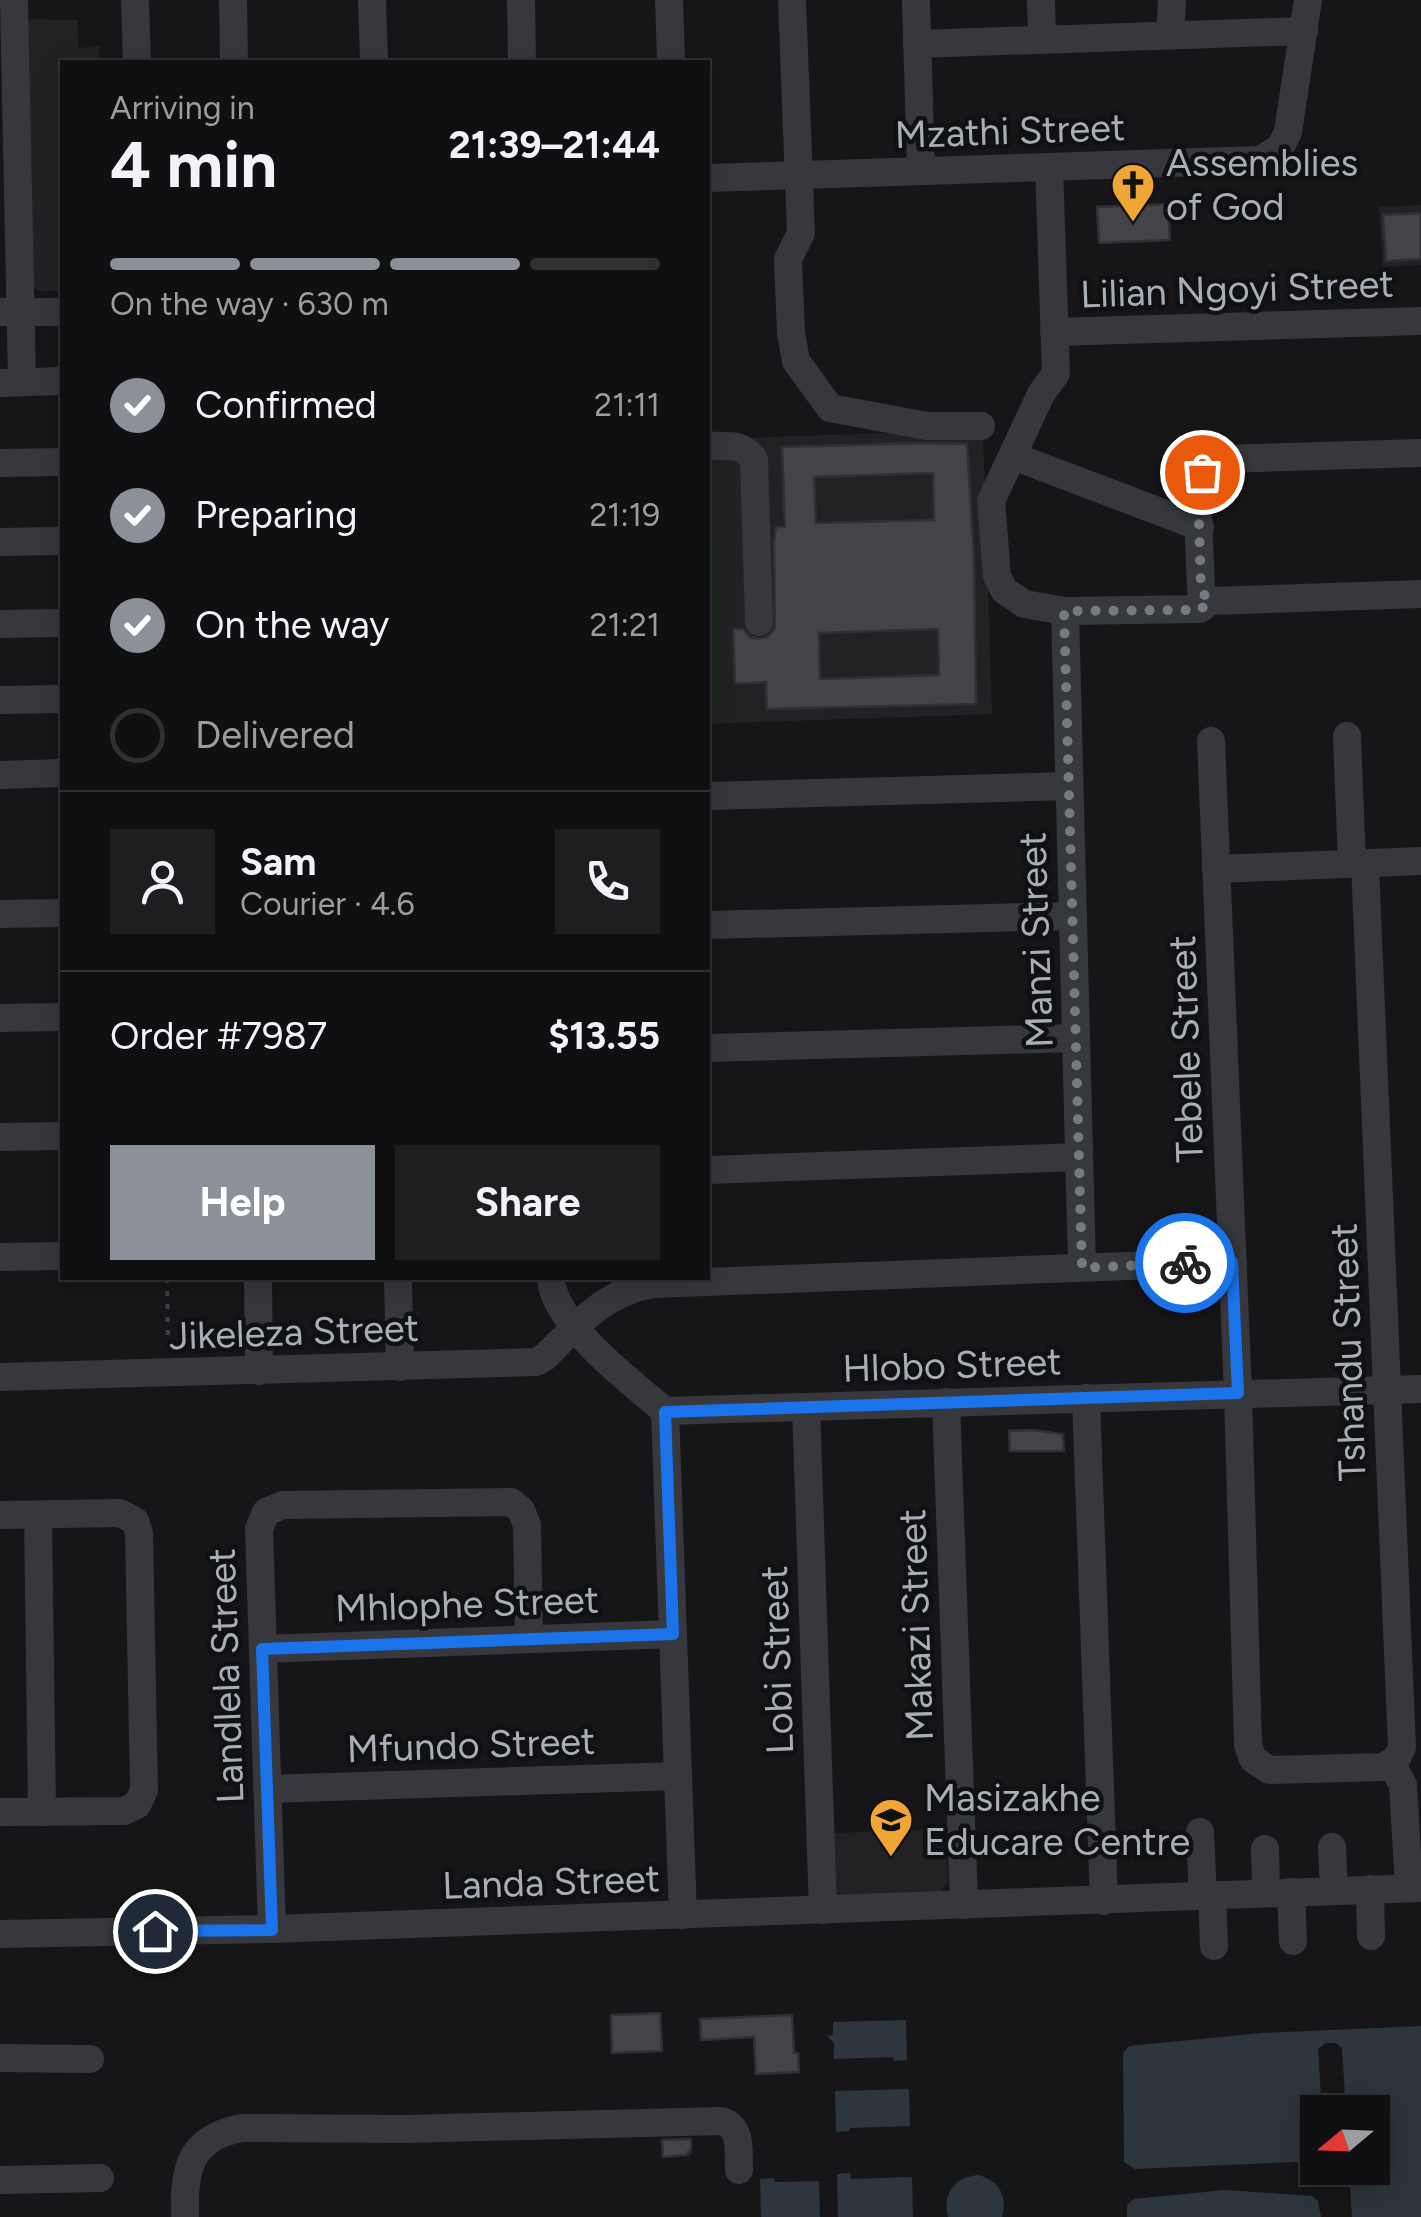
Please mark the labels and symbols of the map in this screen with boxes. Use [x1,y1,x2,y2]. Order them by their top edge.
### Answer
street label: Mzathi Street [894,104,1126,158]
place label: Assemblies of God [1166,140,1358,230]
church icon: Assemblies of God [1110,162,1156,223]
street label: Lilian Ngoyi Street [1080,261,1394,317]
pin [1160,430,1245,515]
street label: Manzi Street [1009,831,1063,1049]
street label: Tebele Street [1159,935,1213,1163]
courier [1135,1213,1235,1313]
street label: Tshandu Street [1321,1222,1375,1482]
street label: Jikeleza Street [168,1305,420,1359]
street label: Hlobo Street [842,1338,1062,1392]
street label: Makazi Street [889,1508,943,1742]
street label: Landlela Street [199,1548,253,1804]
street label: Lobi Street [751,1565,803,1755]
street label: Mhlophe Street [334,1576,600,1632]
street label: Mfundo Street [346,1718,596,1772]
place label: Masizakhe Educare Centre [924,1775,1190,1865]
school or university icon: Masizakhe Educare Centre [868,1797,914,1858]
street label: Landa Street [441,1855,661,1909]
pin [113,1889,198,1974]
north arrow [1300,2095,1390,2185]

